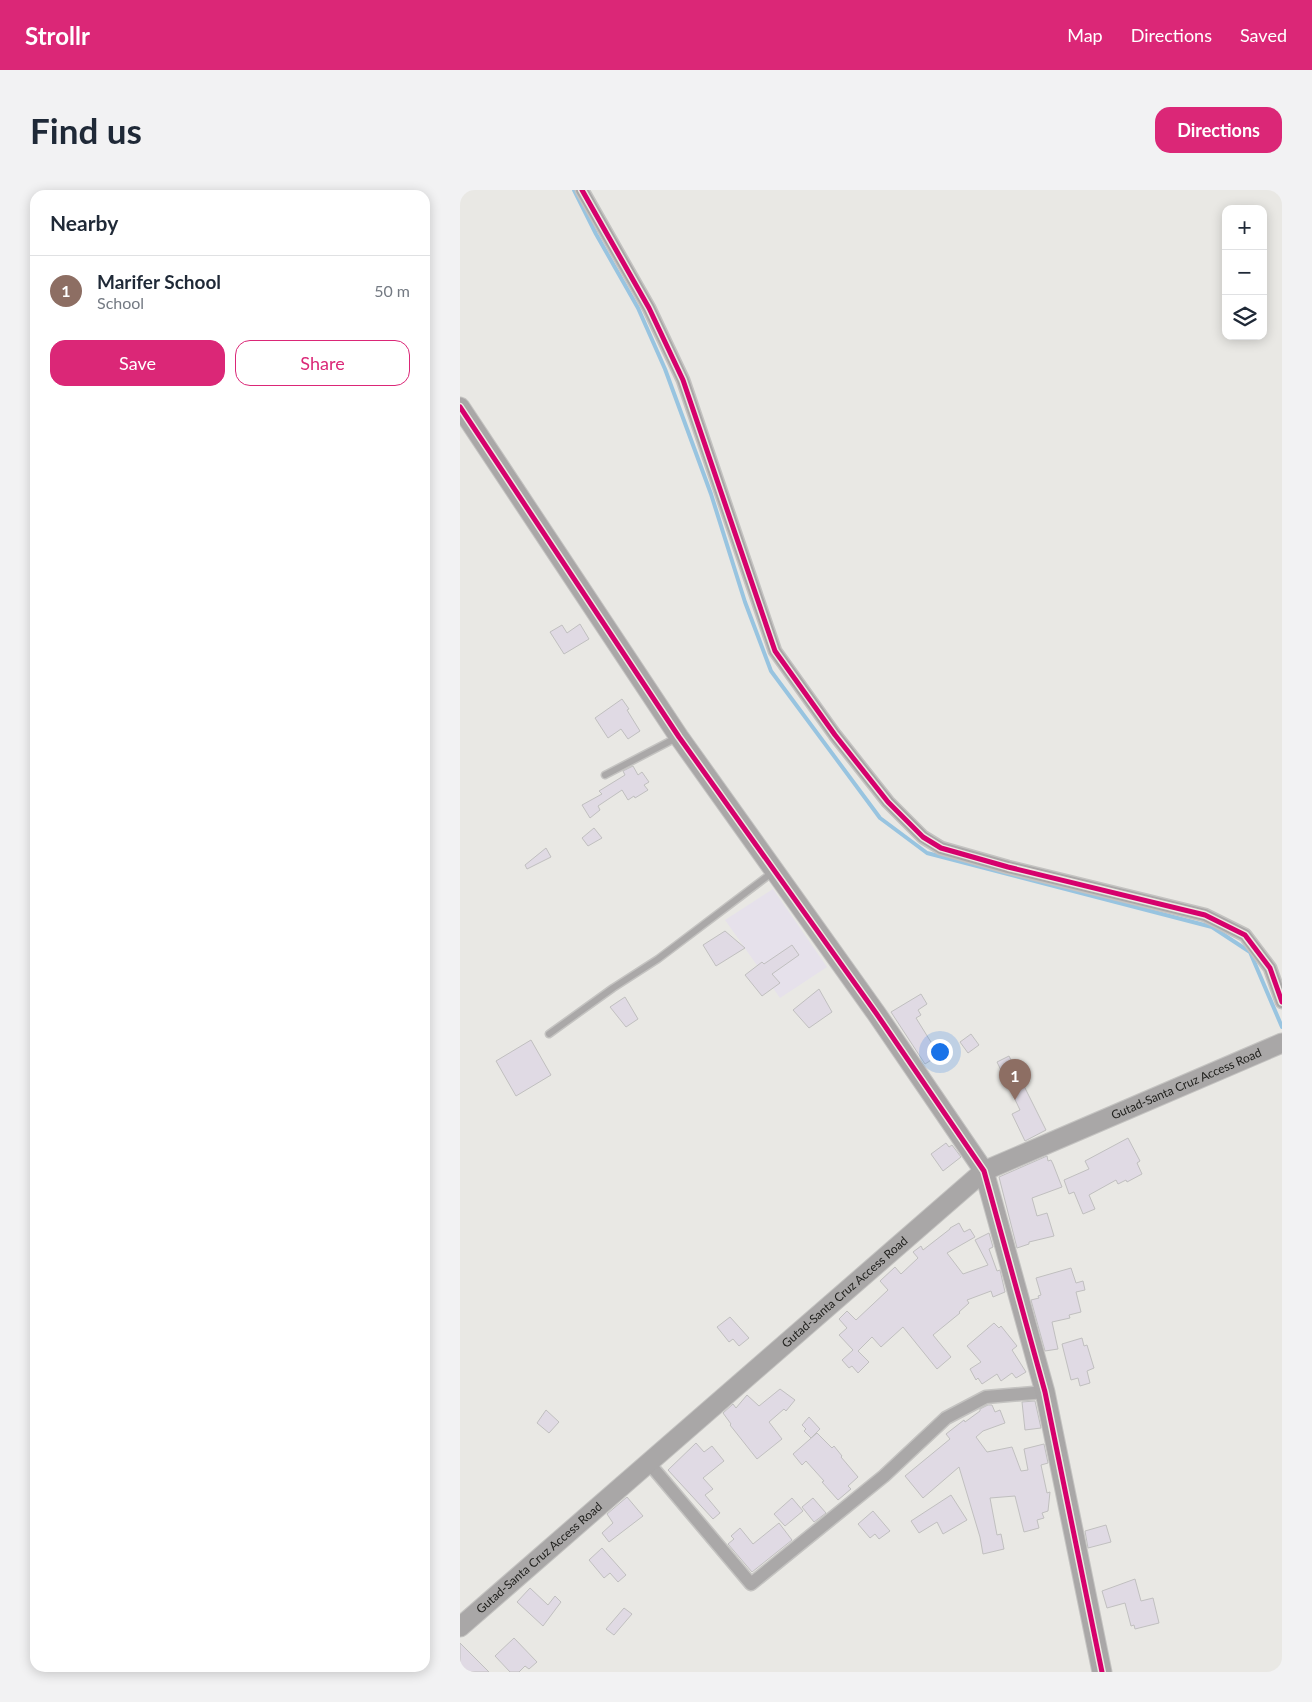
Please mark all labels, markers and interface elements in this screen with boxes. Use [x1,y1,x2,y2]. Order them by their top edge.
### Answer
text: Strollr [25,21,90,50]
text: Map [1067,24,1103,46]
text: Directions [1131,24,1212,46]
text: Saved [1240,24,1287,46]
button: Directions [1155,107,1282,153]
text: Find us [30,109,142,151]
map controls [1222,205,1267,340]
button: + [1222,205,1267,250]
text: Nearby [50,210,118,235]
button: − [1222,250,1267,295]
text: Marifer School [97,270,221,293]
text: 1 [61,281,71,300]
text: 50 m [374,281,410,300]
text: School [97,293,144,312]
button: layers [1222,295,1267,340]
button: Save [50,340,225,386]
button: Share [235,340,410,386]
your location [927,1039,953,1065]
street label: Gutad-Santa Cruz Access Road [1109,1045,1264,1122]
pin: 1 [999,1059,1031,1100]
street label: Gutad-Santa Cruz Access Road [778,1233,910,1351]
street label: Gutad-Santa Cruz Access Road [473,1499,605,1617]

